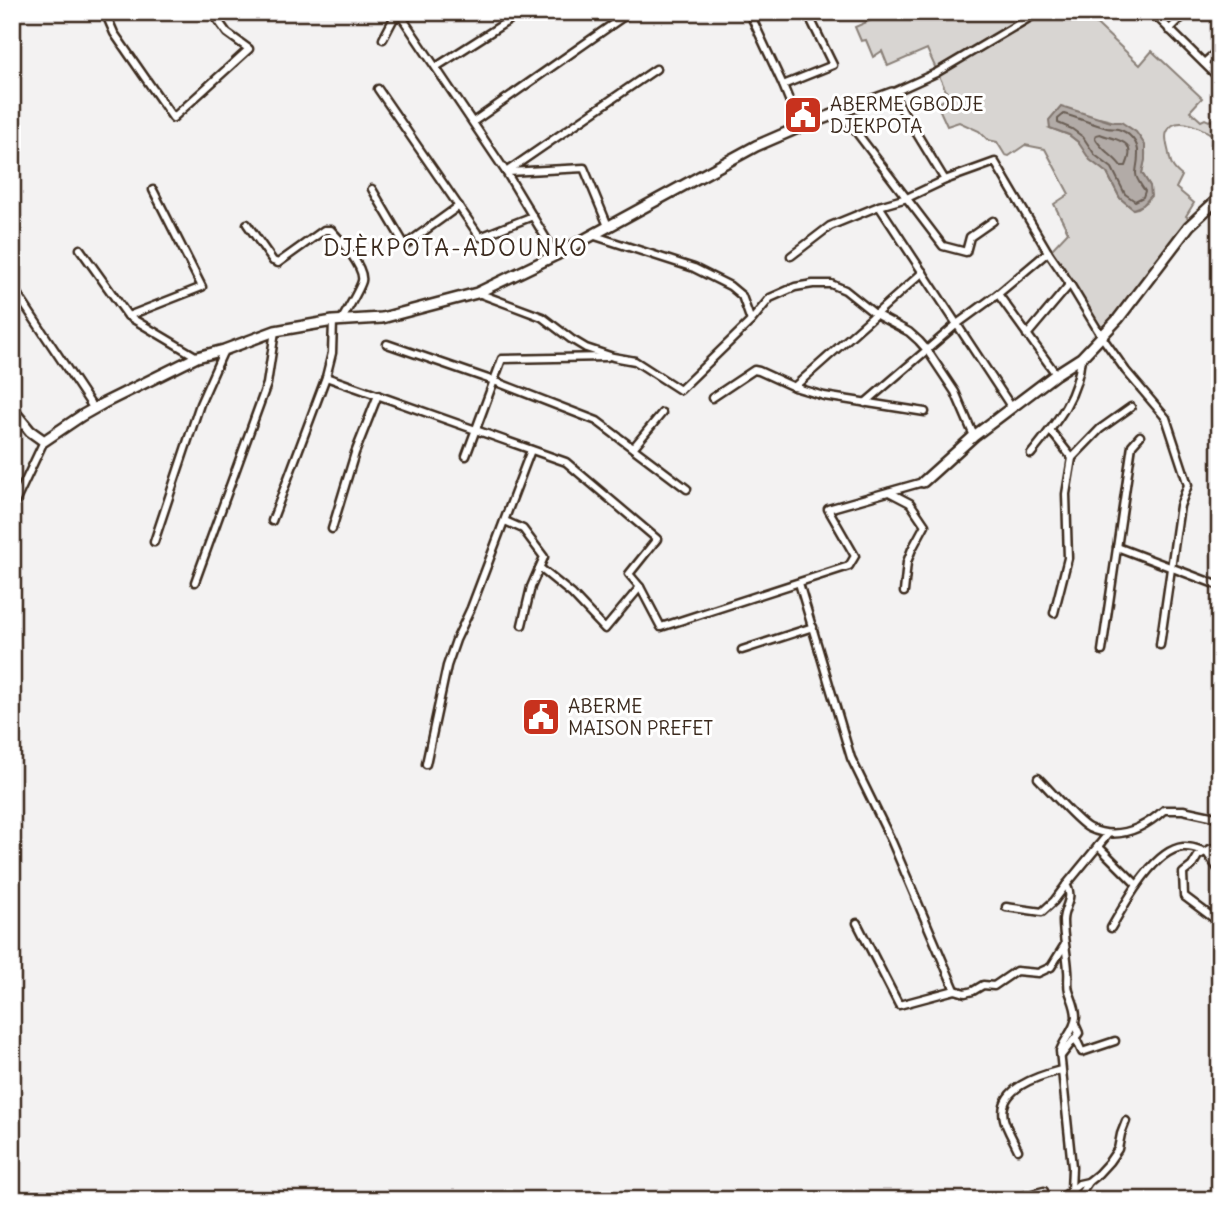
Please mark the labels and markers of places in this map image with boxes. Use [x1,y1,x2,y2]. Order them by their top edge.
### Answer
place label: ABERME GBODJE DJEKPOTA [830,92,984,138]
public building icon: ABERME GBODJE DJEKPOTA [782,94,824,136]
place label: ABERME MAISON PREFET [568,694,713,740]
public building icon: ABERME MAISON PREFET [520,696,562,738]

